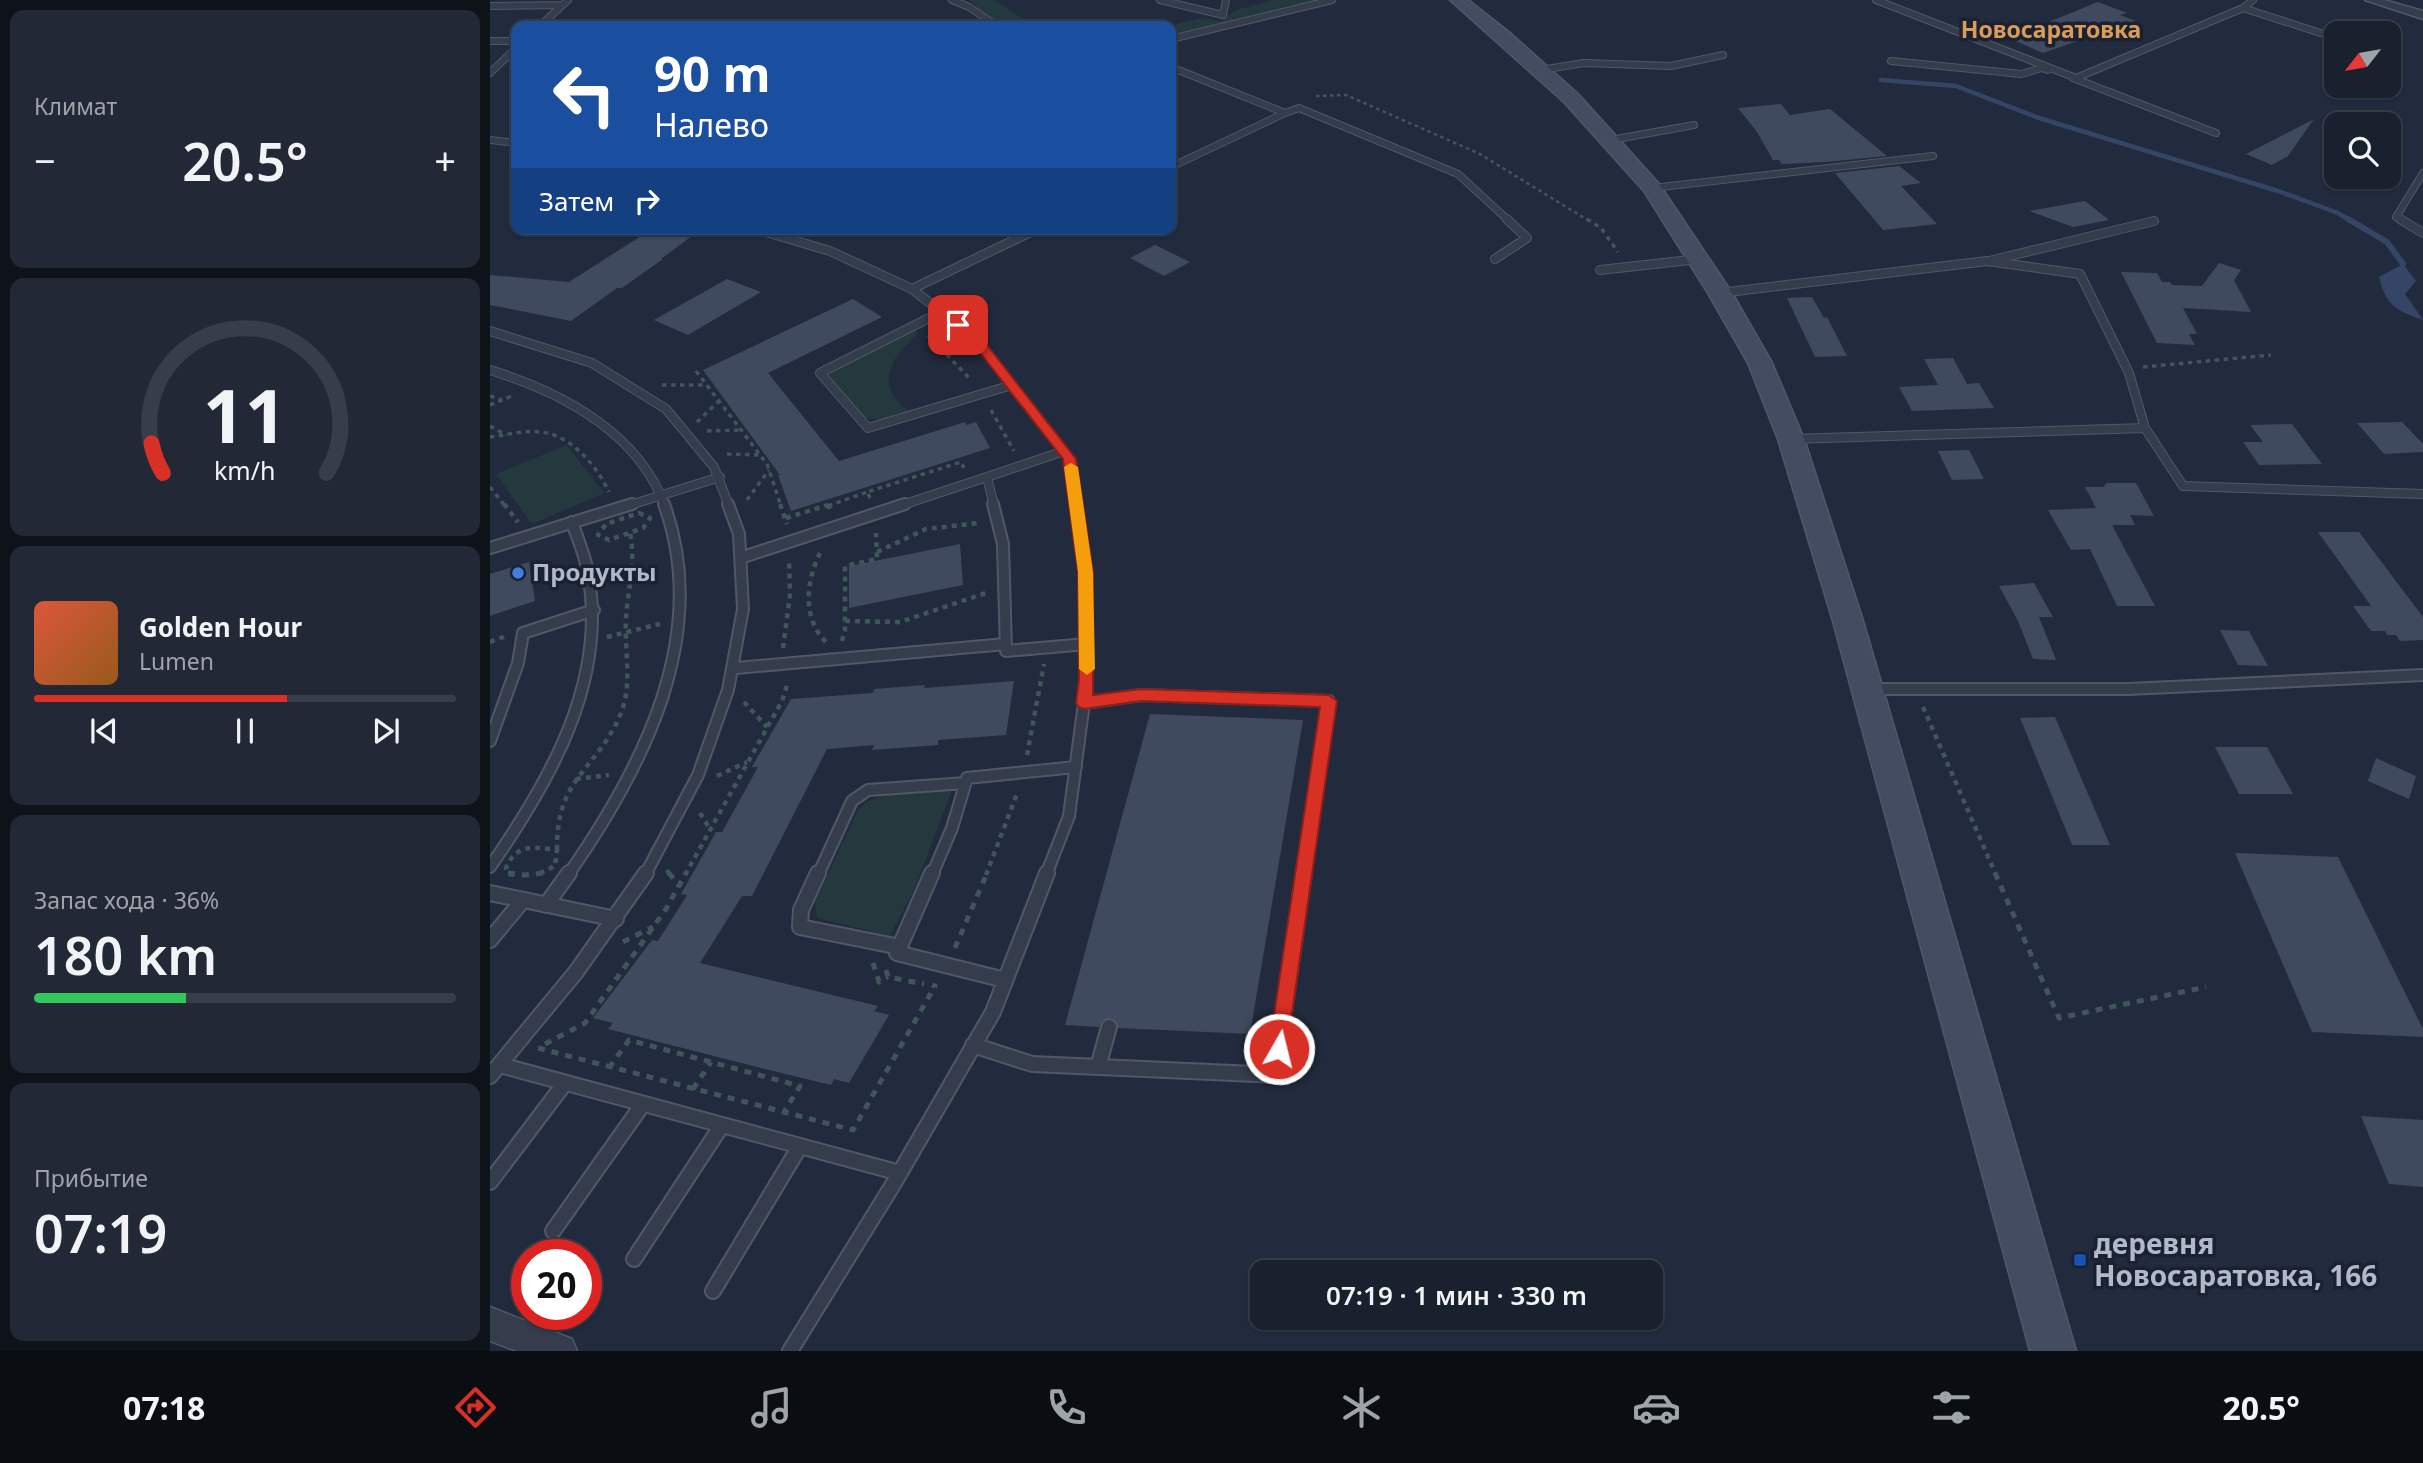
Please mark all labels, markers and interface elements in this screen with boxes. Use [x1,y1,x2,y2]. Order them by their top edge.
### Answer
district label: Новосаратовка [1961,13,2141,45]
north arrow [2324,21,2401,98]
map controls [2324,21,2401,189]
text: 90 m [654,40,771,106]
icon: left [539,49,630,140]
text: Климат [34,90,117,122]
text: Налево [654,103,769,146]
button: search [2324,112,2401,189]
text: 20.5° [182,125,308,196]
text: − [34,134,56,186]
text: + [434,134,456,186]
icon: right [628,182,666,220]
text: Затем [539,183,614,219]
pin [928,295,988,355]
icon: arrive [939,306,977,344]
text: 11 [203,366,287,465]
text: km/h [214,453,276,487]
place label: Продукты [532,555,657,588]
marker: Продукты [510,565,526,581]
text: Golden Hour [139,609,302,645]
text: Lumen [139,645,214,677]
icon: previous [85,712,123,750]
icon: pause [226,712,264,750]
icon: next [367,712,405,750]
text: Запас хода · 36% [34,884,219,916]
text: 180 km [34,919,217,990]
position arrow [1242,1012,1316,1086]
text: Прибытие [34,1162,148,1194]
text: 07:19 [34,1197,167,1268]
place label: деревня Новосаратовка, 166 [2094,1224,2377,1294]
speed limit sign: 20 [511,1239,602,1330]
marker: деревня Новосаратовка, 166 [2072,1252,2088,1268]
text: 07:19 · 1 мин · 330 m [1326,1277,1587,1313]
icon: directions [451,1383,500,1432]
icon: music [747,1383,796,1432]
icon: phone [1042,1383,1091,1432]
icon: climate [1337,1383,1386,1432]
icon: car [1632,1383,1681,1432]
icon: filters [1927,1383,1976,1432]
text: 07:18 [123,1386,205,1429]
text: 20.5° [2222,1386,2300,1429]

